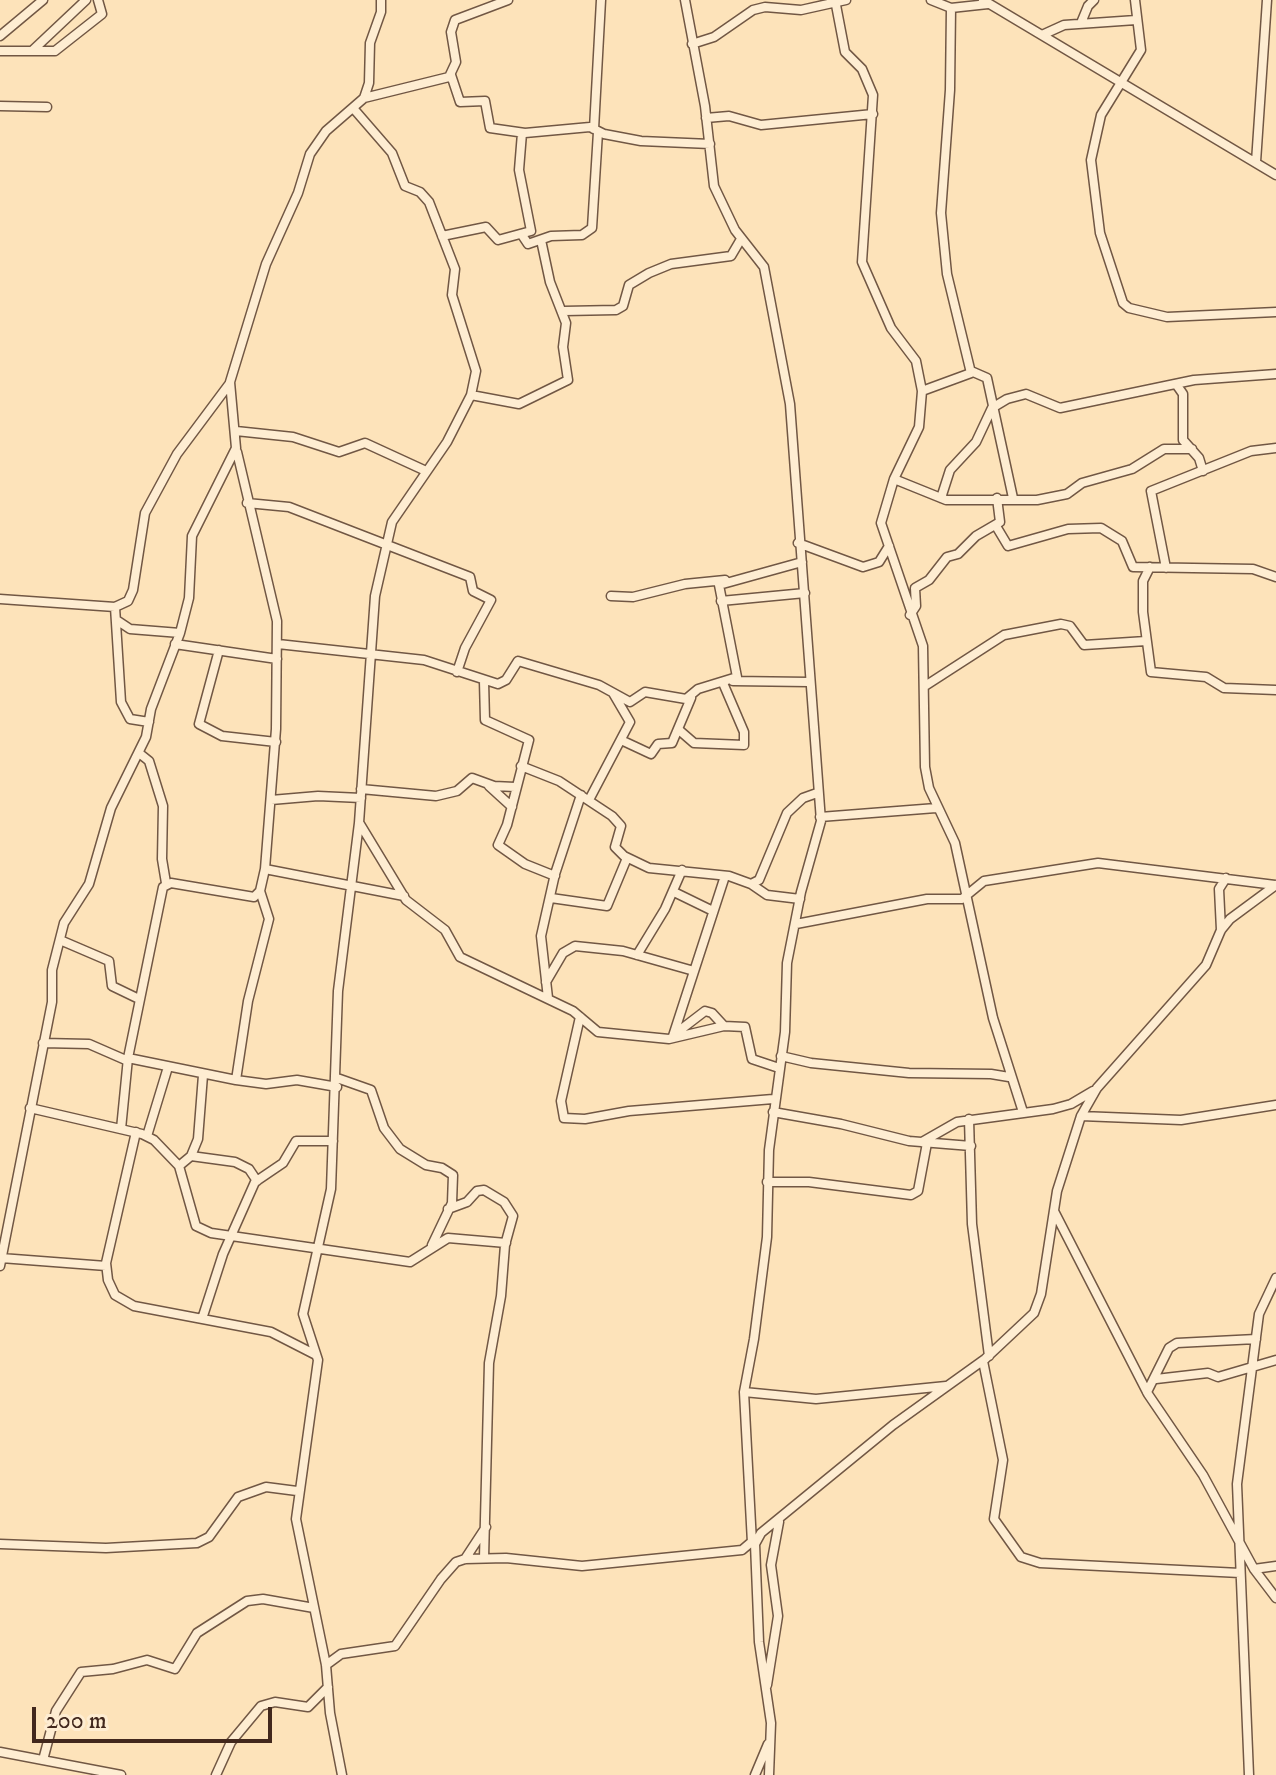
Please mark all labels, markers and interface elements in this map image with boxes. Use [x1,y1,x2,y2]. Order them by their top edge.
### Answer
scale bar [36,1691,276,1741]
text: 200 m [46,1706,107,1736]

